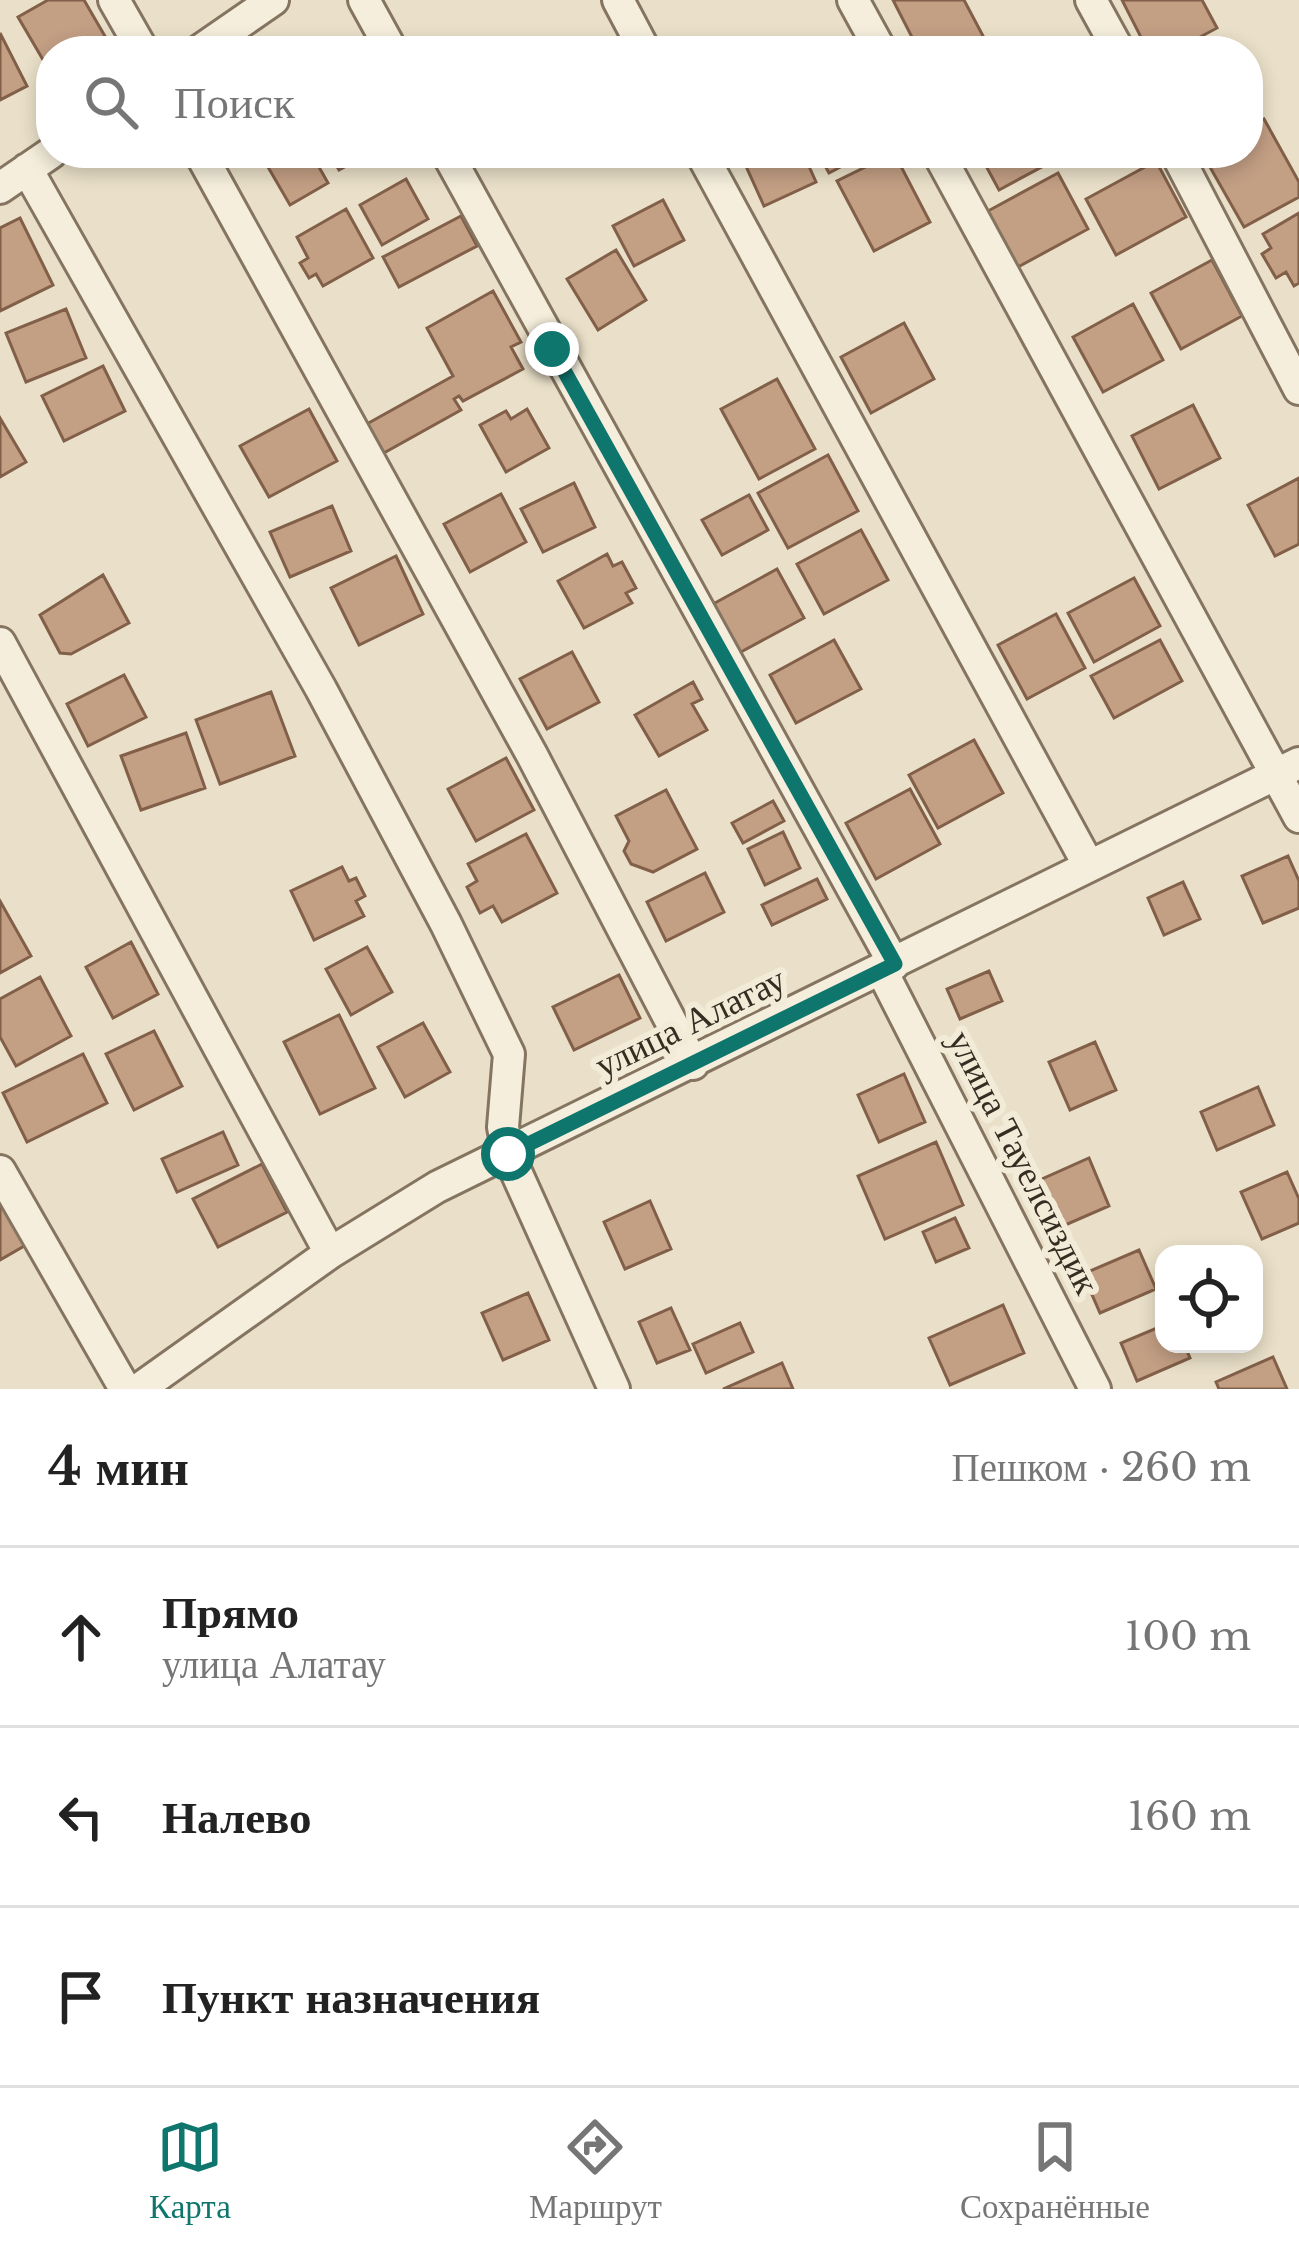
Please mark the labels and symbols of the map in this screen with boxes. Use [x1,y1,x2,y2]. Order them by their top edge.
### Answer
route end [525,322,579,376]
street label: улица Алатау [587,957,793,1087]
street label: улица Тауелсиздик [938,1023,1110,1302]
route start [481,1127,535,1181]

